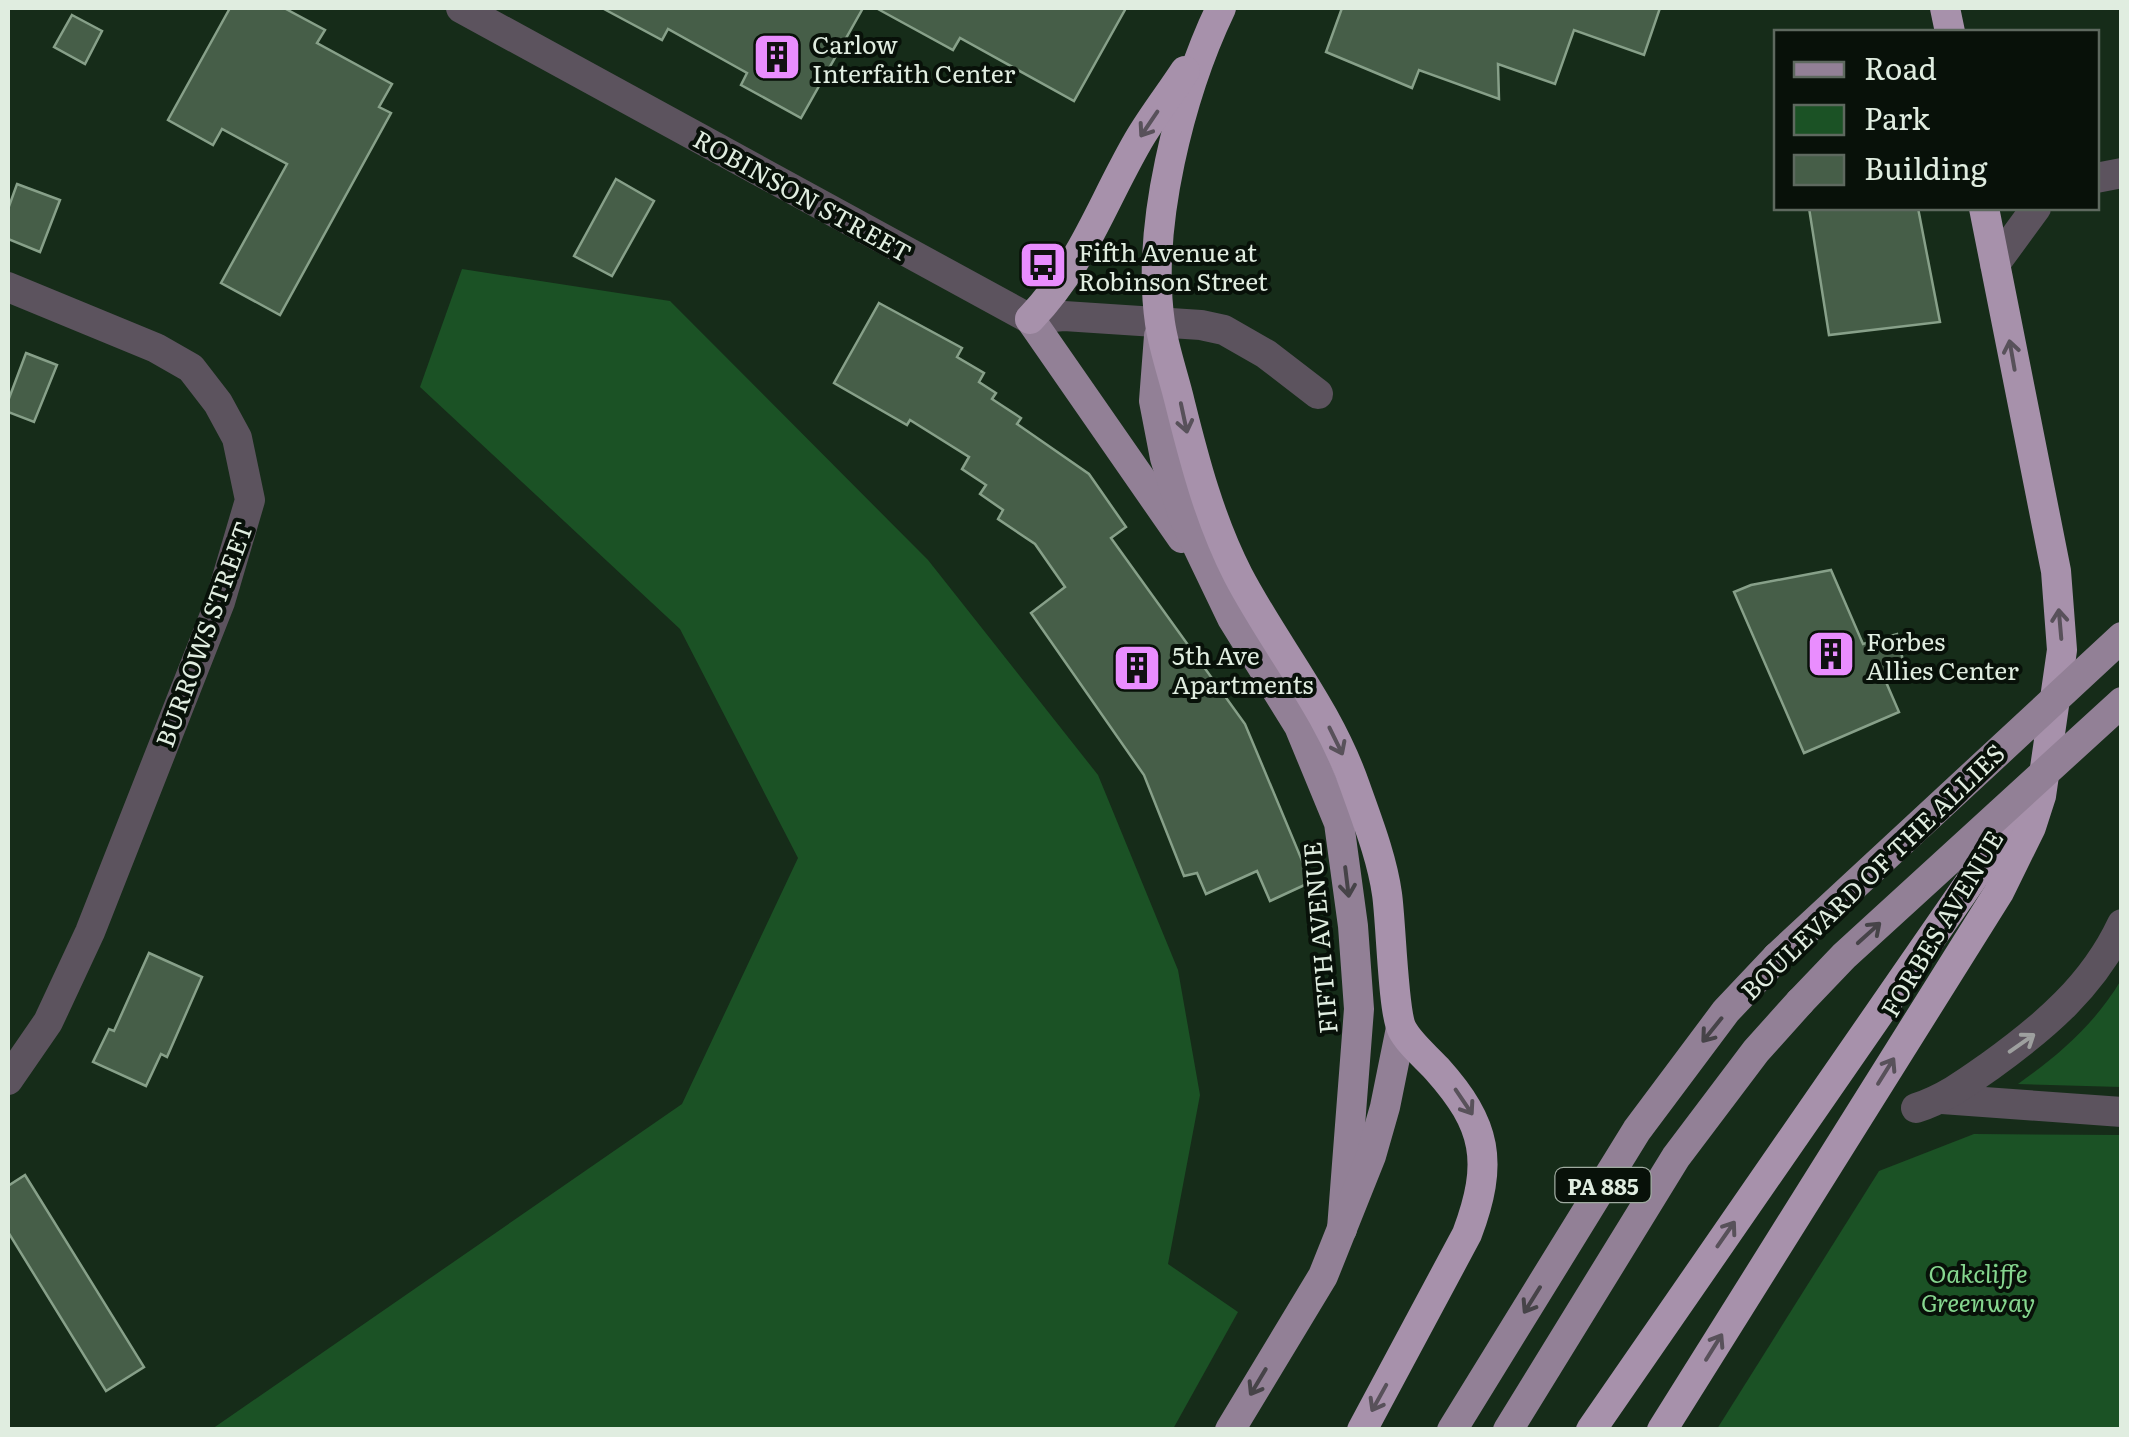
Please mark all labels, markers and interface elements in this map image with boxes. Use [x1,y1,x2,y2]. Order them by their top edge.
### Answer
place label: Carlow Interfaith Center [812,25,1015,91]
legend [1774,30,2099,210]
building icon: Carlow Interfaith Center [751,31,803,83]
text: Road [1864,45,1937,89]
text: Park [1864,95,1931,139]
one-way arrow [1139,110,1160,138]
street label: ROBINSON STREET [687,120,919,270]
text: Building [1864,145,1988,189]
place label: Fifth Avenue at Robinson Street [1078,233,1268,299]
bus stop icon: Fifth Avenue at Robinson Street [1017,239,1069,291]
one-way arrow [2002,339,2021,371]
one-way arrow [1175,401,1194,433]
street label: BURROWS STREET [145,516,261,752]
one-way arrow [2050,609,2069,641]
place label: Forbes Allies Center [1866,622,2019,688]
building icon: Forbes Allies Center [1805,628,1857,680]
place label: 5th Ave Apartments [1172,636,1313,702]
building icon: 5th Ave Apartments [1111,642,1163,694]
one-way arrow [1327,726,1346,756]
street label: BOULEVARD OF THE ALLIES [1732,735,2012,1007]
street label: FORBES AVENUE [1871,823,2011,1023]
street label: FIFTH AVENUE [1292,841,1346,1035]
one-way arrow [1339,865,1357,897]
one-way arrow [1856,922,1881,945]
one-way arrow [1701,1016,1723,1042]
one-way arrow [2007,1033,2035,1054]
one-way arrow [1876,1058,1897,1086]
one-way arrow [1453,1088,1474,1116]
road number: PA 885 [1556,1168,1650,1202]
one-way arrow [1715,1221,1736,1249]
park label: Oakcliffe Greenway [1921,1254,2035,1320]
one-way arrow [1522,1285,1542,1314]
one-way arrow [1704,1333,1724,1362]
one-way arrow [1248,1368,1268,1396]
one-way arrow [1368,1383,1388,1413]

